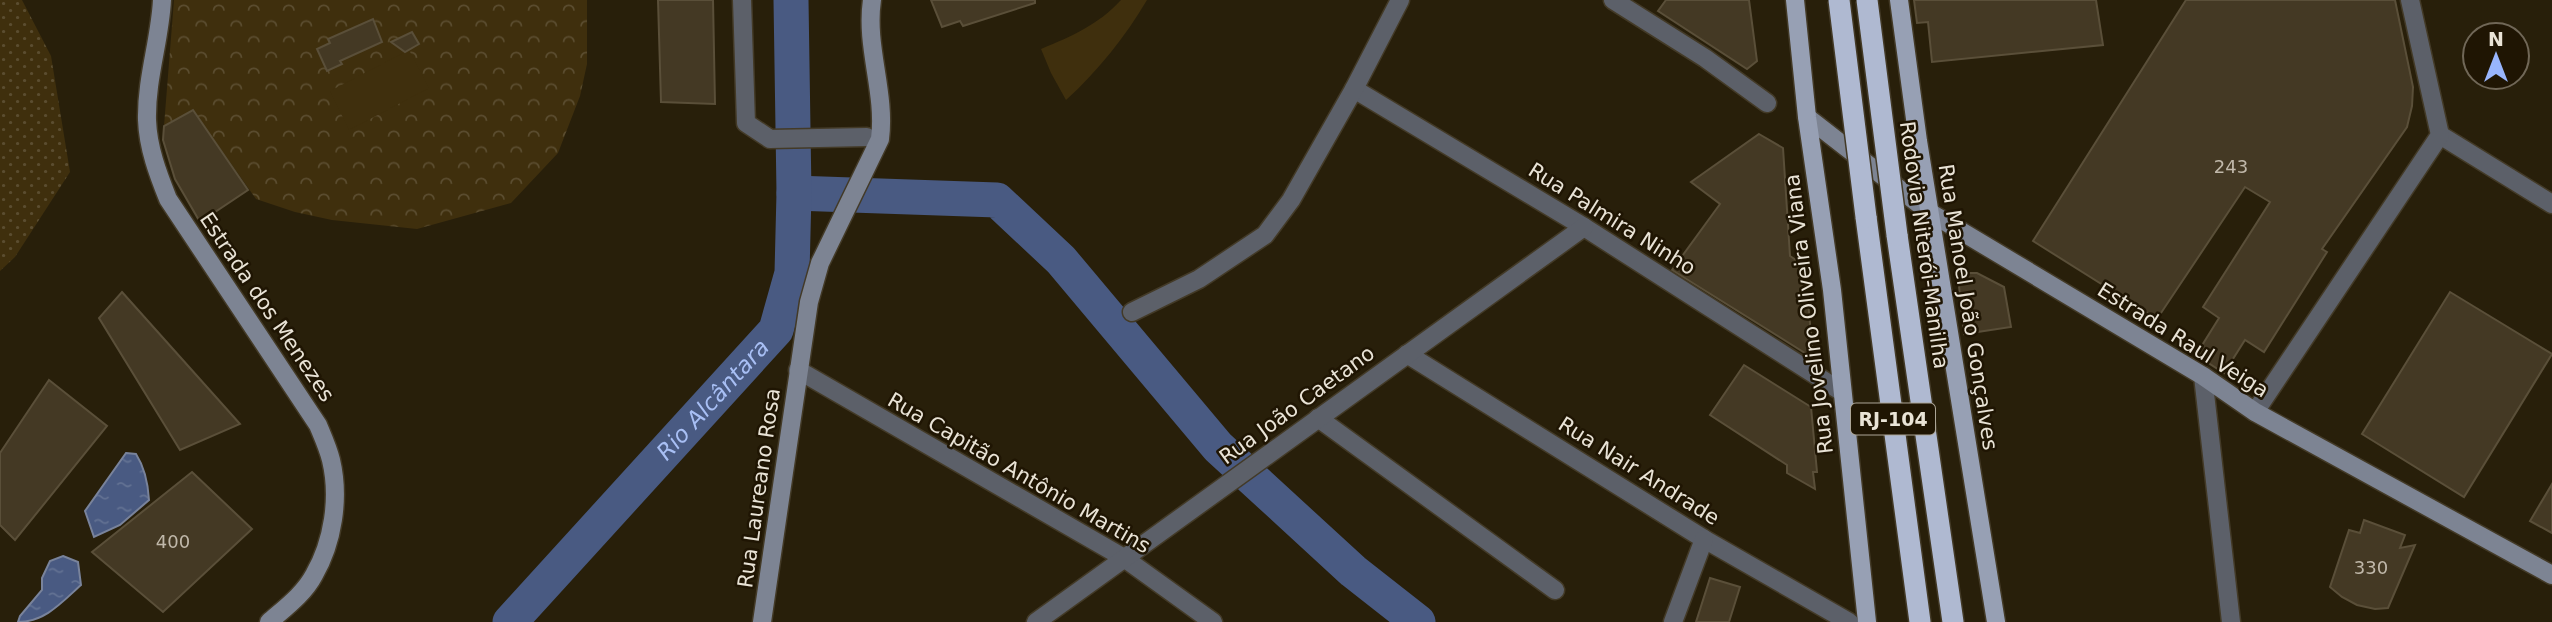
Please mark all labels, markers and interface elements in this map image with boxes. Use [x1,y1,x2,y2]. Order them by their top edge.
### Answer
north arrow [2461,21,2531,91]
text: N [2488,28,2504,50]
street label: Rodovia Niterói-Manilha [1895,120,1953,370]
house number: 243 [2214,156,2248,177]
street label: Rua Palmira Ninho [1524,158,1700,280]
street label: Rua Manoel João Gonçalves [1934,162,2002,452]
street label: Rua Jovelino Oliveira Viana [1780,173,1838,455]
street label: Estrada dos Menezes [195,208,339,406]
street label: Estrada Raul Veiga [2093,278,2273,402]
water label: Rio Alcântara [651,334,774,465]
street label: Rua João Caetano [1215,341,1379,469]
street label: Rua Laureano Rosa [733,387,785,589]
street label: Rua Capitão Antônio Martins [883,388,1155,558]
road number: RJ-104 [1851,404,1935,434]
street label: Rua Nair Andrade [1554,412,1724,530]
house number: 400 [156,531,190,552]
house number: 330 [2354,557,2388,578]

